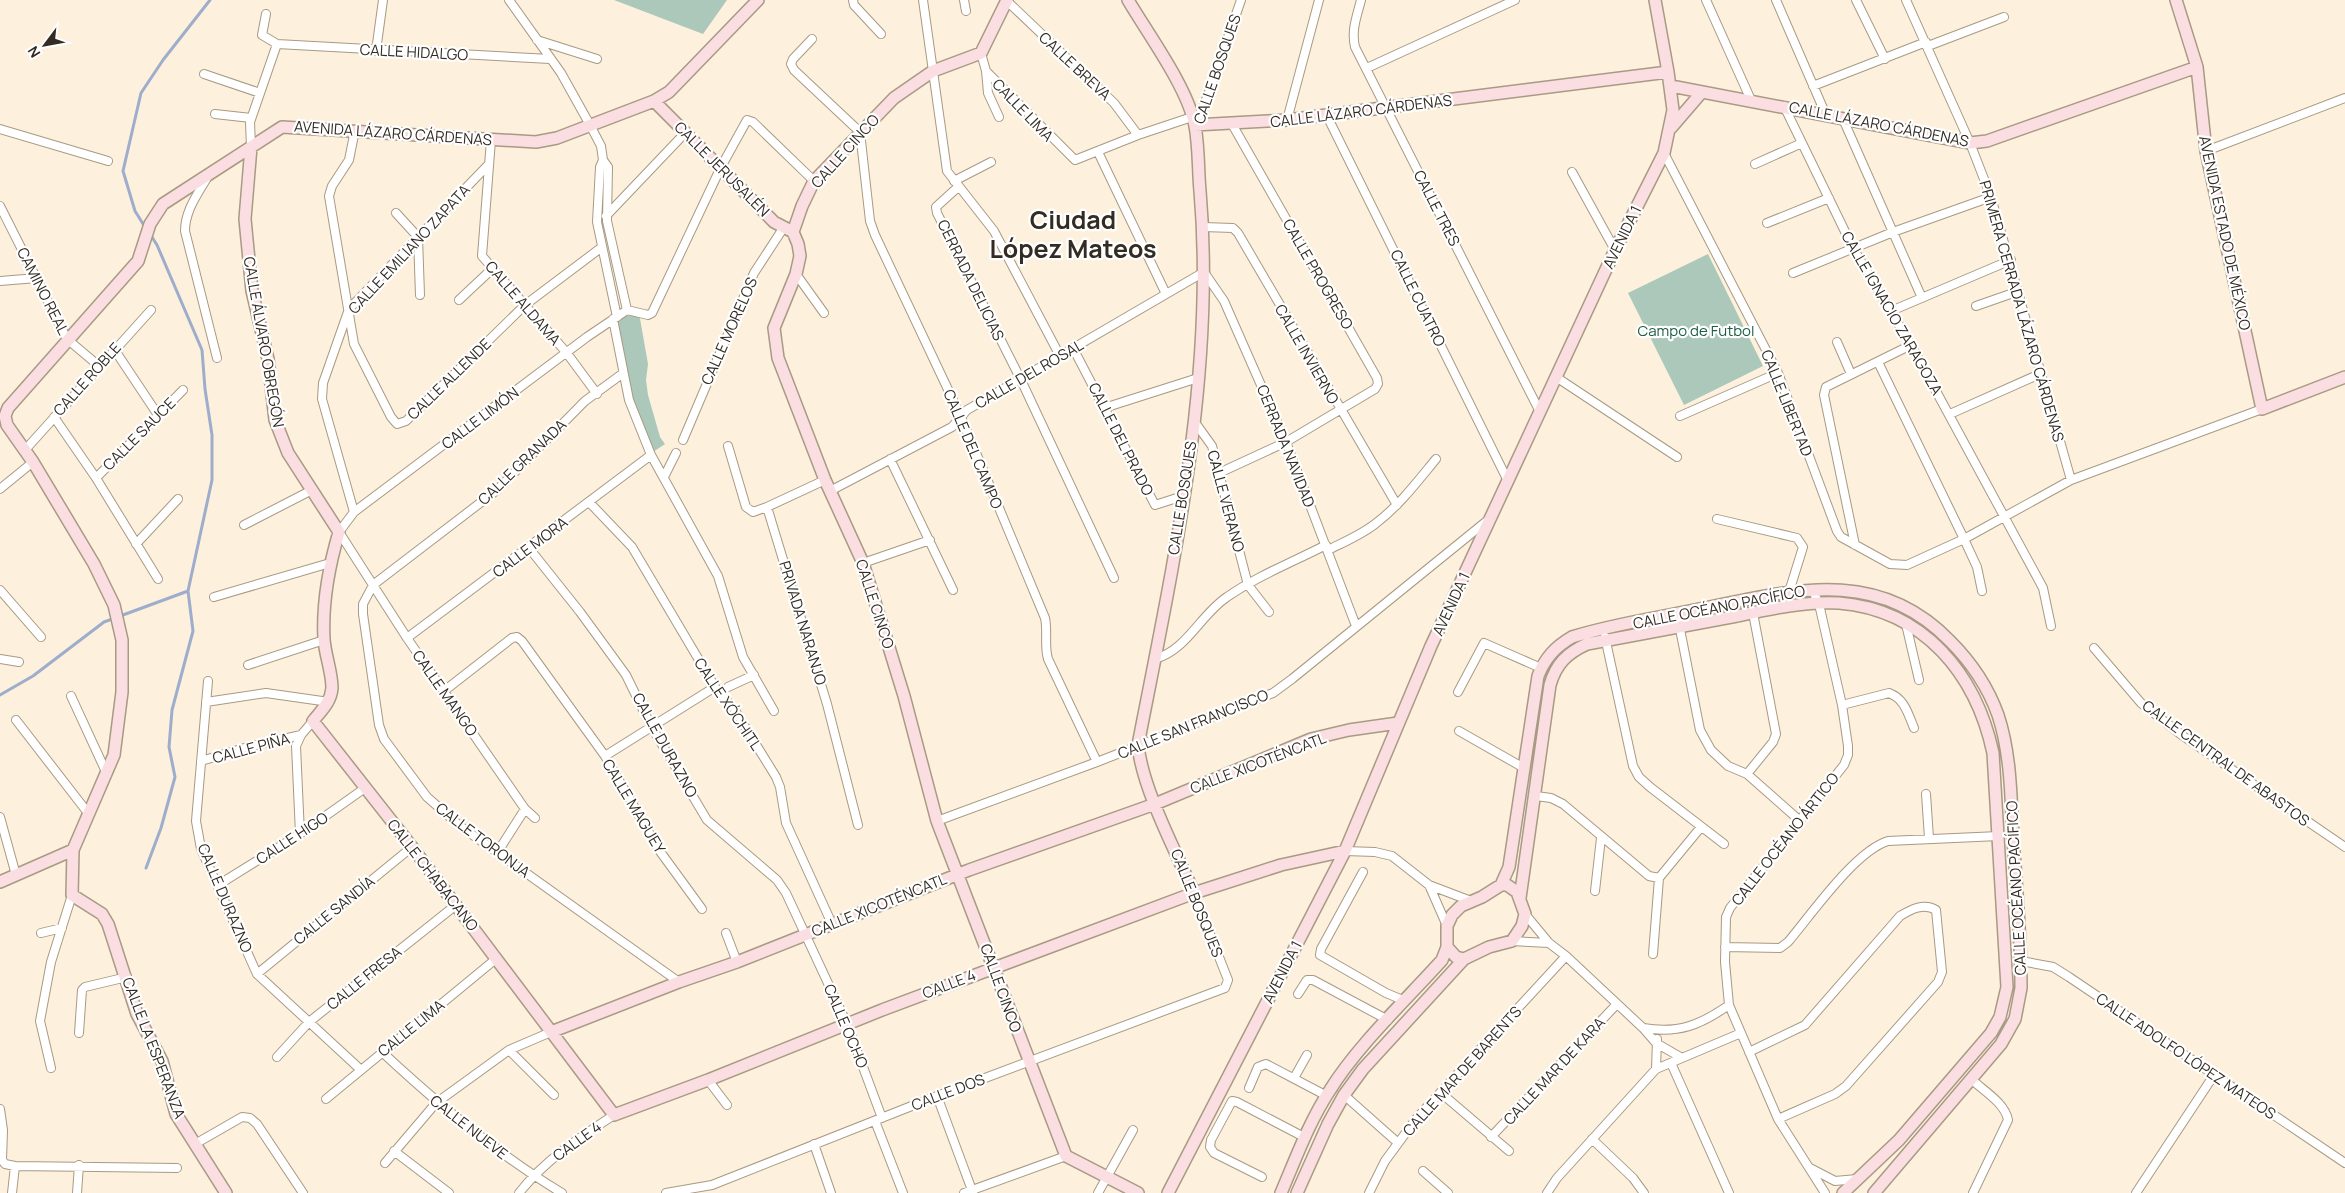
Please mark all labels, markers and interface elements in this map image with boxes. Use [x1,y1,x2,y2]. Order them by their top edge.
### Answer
street label: CALLE BOSQUES [1188,11,1246,127]
north arrow [20,20,70,70]
street label: CALLE BREVA [1034,27,1116,105]
street label: CALLE HIDALGO [359,39,469,65]
text: N [23,43,44,61]
street label: CALLE LIMA [988,74,1059,146]
street label: CALLE LÁZARO CÁRDENAS [1269,89,1453,133]
street label: CALLE LÁZARO CÁRDENAS [1787,96,1971,152]
street label: CALLE CINCO [806,109,884,193]
street label: AVENIDA LÁZARO CÁRDENAS [294,116,492,150]
street label: CALLE JERUSALÉN [670,117,774,221]
street label: AVENIDA ESTADO DE MÉXICO [2194,134,2256,332]
street label: CALLE TRES [1409,166,1465,250]
street label: PRIMERA CERRADA LÁZARO CÁRDENAS [1975,178,2069,444]
street label: CALLE EMILIANO ZAPATA [343,179,475,318]
district label: Ciudad López Mateos [989,202,1157,266]
street label: AVENIDA 1 [1598,202,1646,272]
street label: CALLE PROGRESO [1278,215,1358,333]
street label: CERRADA DELICIAS [933,216,1009,344]
street label: CALLE IGNACIO ZARAGOZA [1836,227,1948,399]
street label: CAMINO REAL [12,244,74,339]
street label: CALLE CUATRO [1385,246,1451,350]
street label: CALLE ÁLVARO OBREGÓN [239,255,289,429]
street label: CALLE ALDAMA [481,256,566,350]
street label: CALLE MORELOS [696,274,762,388]
street label: CALLE INVIERNO [1270,300,1344,408]
park label: Campo de Futbol [1638,320,1754,341]
street label: CALLE ALLENDE [402,334,496,424]
street label: CALLE DEL ROSAL [971,334,1087,414]
street label: CALLE ROBLE [48,338,126,420]
street label: CALLE LIBERTAD [1756,346,1818,460]
street label: CALLE DEL PRADO [1083,379,1159,499]
street label: CALLE LIMÓN [437,382,523,454]
street label: CERRADA NAVIDAD [1252,382,1320,510]
street label: CALLE DEL CAMPO [938,386,1008,512]
street label: CALLE SAUCE [98,393,180,475]
street label: CALLE GRANADA [473,414,571,510]
street label: CALLE BOSQUES [1163,440,1201,556]
street label: CALLE VERANO [1202,448,1250,554]
street label: CALLE MORA [488,511,572,582]
street label: CALLE CINCO [851,557,899,652]
street label: PRIVADA NARANJO [774,558,832,688]
street label: AVENIDA 1 [1427,569,1475,639]
street label: CALLE OCÉANO PACÍFICO [1631,580,1807,634]
street label: CALLE MANGO [408,646,483,740]
street label: CALLE XÓCHITL [689,654,767,755]
street label: CALLE SAN FRANCISCO [1115,684,1272,764]
street label: CALLE DURAZNO [628,689,703,801]
street label: CALLE CENTRAL DE ABASTOS [2138,695,2314,831]
street label: CALLE PIÑA [210,727,292,768]
street label: CALLE XICOTÉNCATL [1187,727,1329,799]
street label: CALLE MAGUEY [598,755,671,858]
street label: CALLE OCÉANO ÁRTICO [1726,768,1844,910]
street label: CALLE TORONJA [431,798,535,883]
street label: CALLE OCÉANO PACÍFICO [2001,800,2031,976]
street label: CALLE HIGO [252,807,332,869]
street label: CALLE CHABACANO [383,815,483,935]
street label: CALLE DURAZNO [193,840,258,956]
street label: CALLE BOSQUES [1166,846,1228,960]
street label: CALLE XICOTÉNCATL [808,868,950,942]
street label: CALLE SANDÍA [289,870,379,949]
street label: AVENIDA 1 [1257,937,1307,1007]
street label: CALLE FRESA [322,941,406,1015]
street label: CALLE CINCO [975,941,1027,1035]
street label: CALLE 4 [919,964,979,1004]
street label: CALLE LA ESPERANZA [117,974,191,1122]
street label: CALLE OCHO [819,981,873,1071]
street label: CALLE ADOLFO LÓPEZ MATEOS [2092,988,2280,1124]
street label: CALLE LIMA [373,994,449,1061]
street label: CALLE MAR DE BARENTS [1398,1001,1526,1141]
street label: CALLE MAR DE KARA [1498,1012,1610,1129]
street label: CALLE DOS [908,1068,988,1116]
street label: CALLE NUEVE [426,1090,512,1164]
street label: CALLE 4 [548,1116,606,1166]

